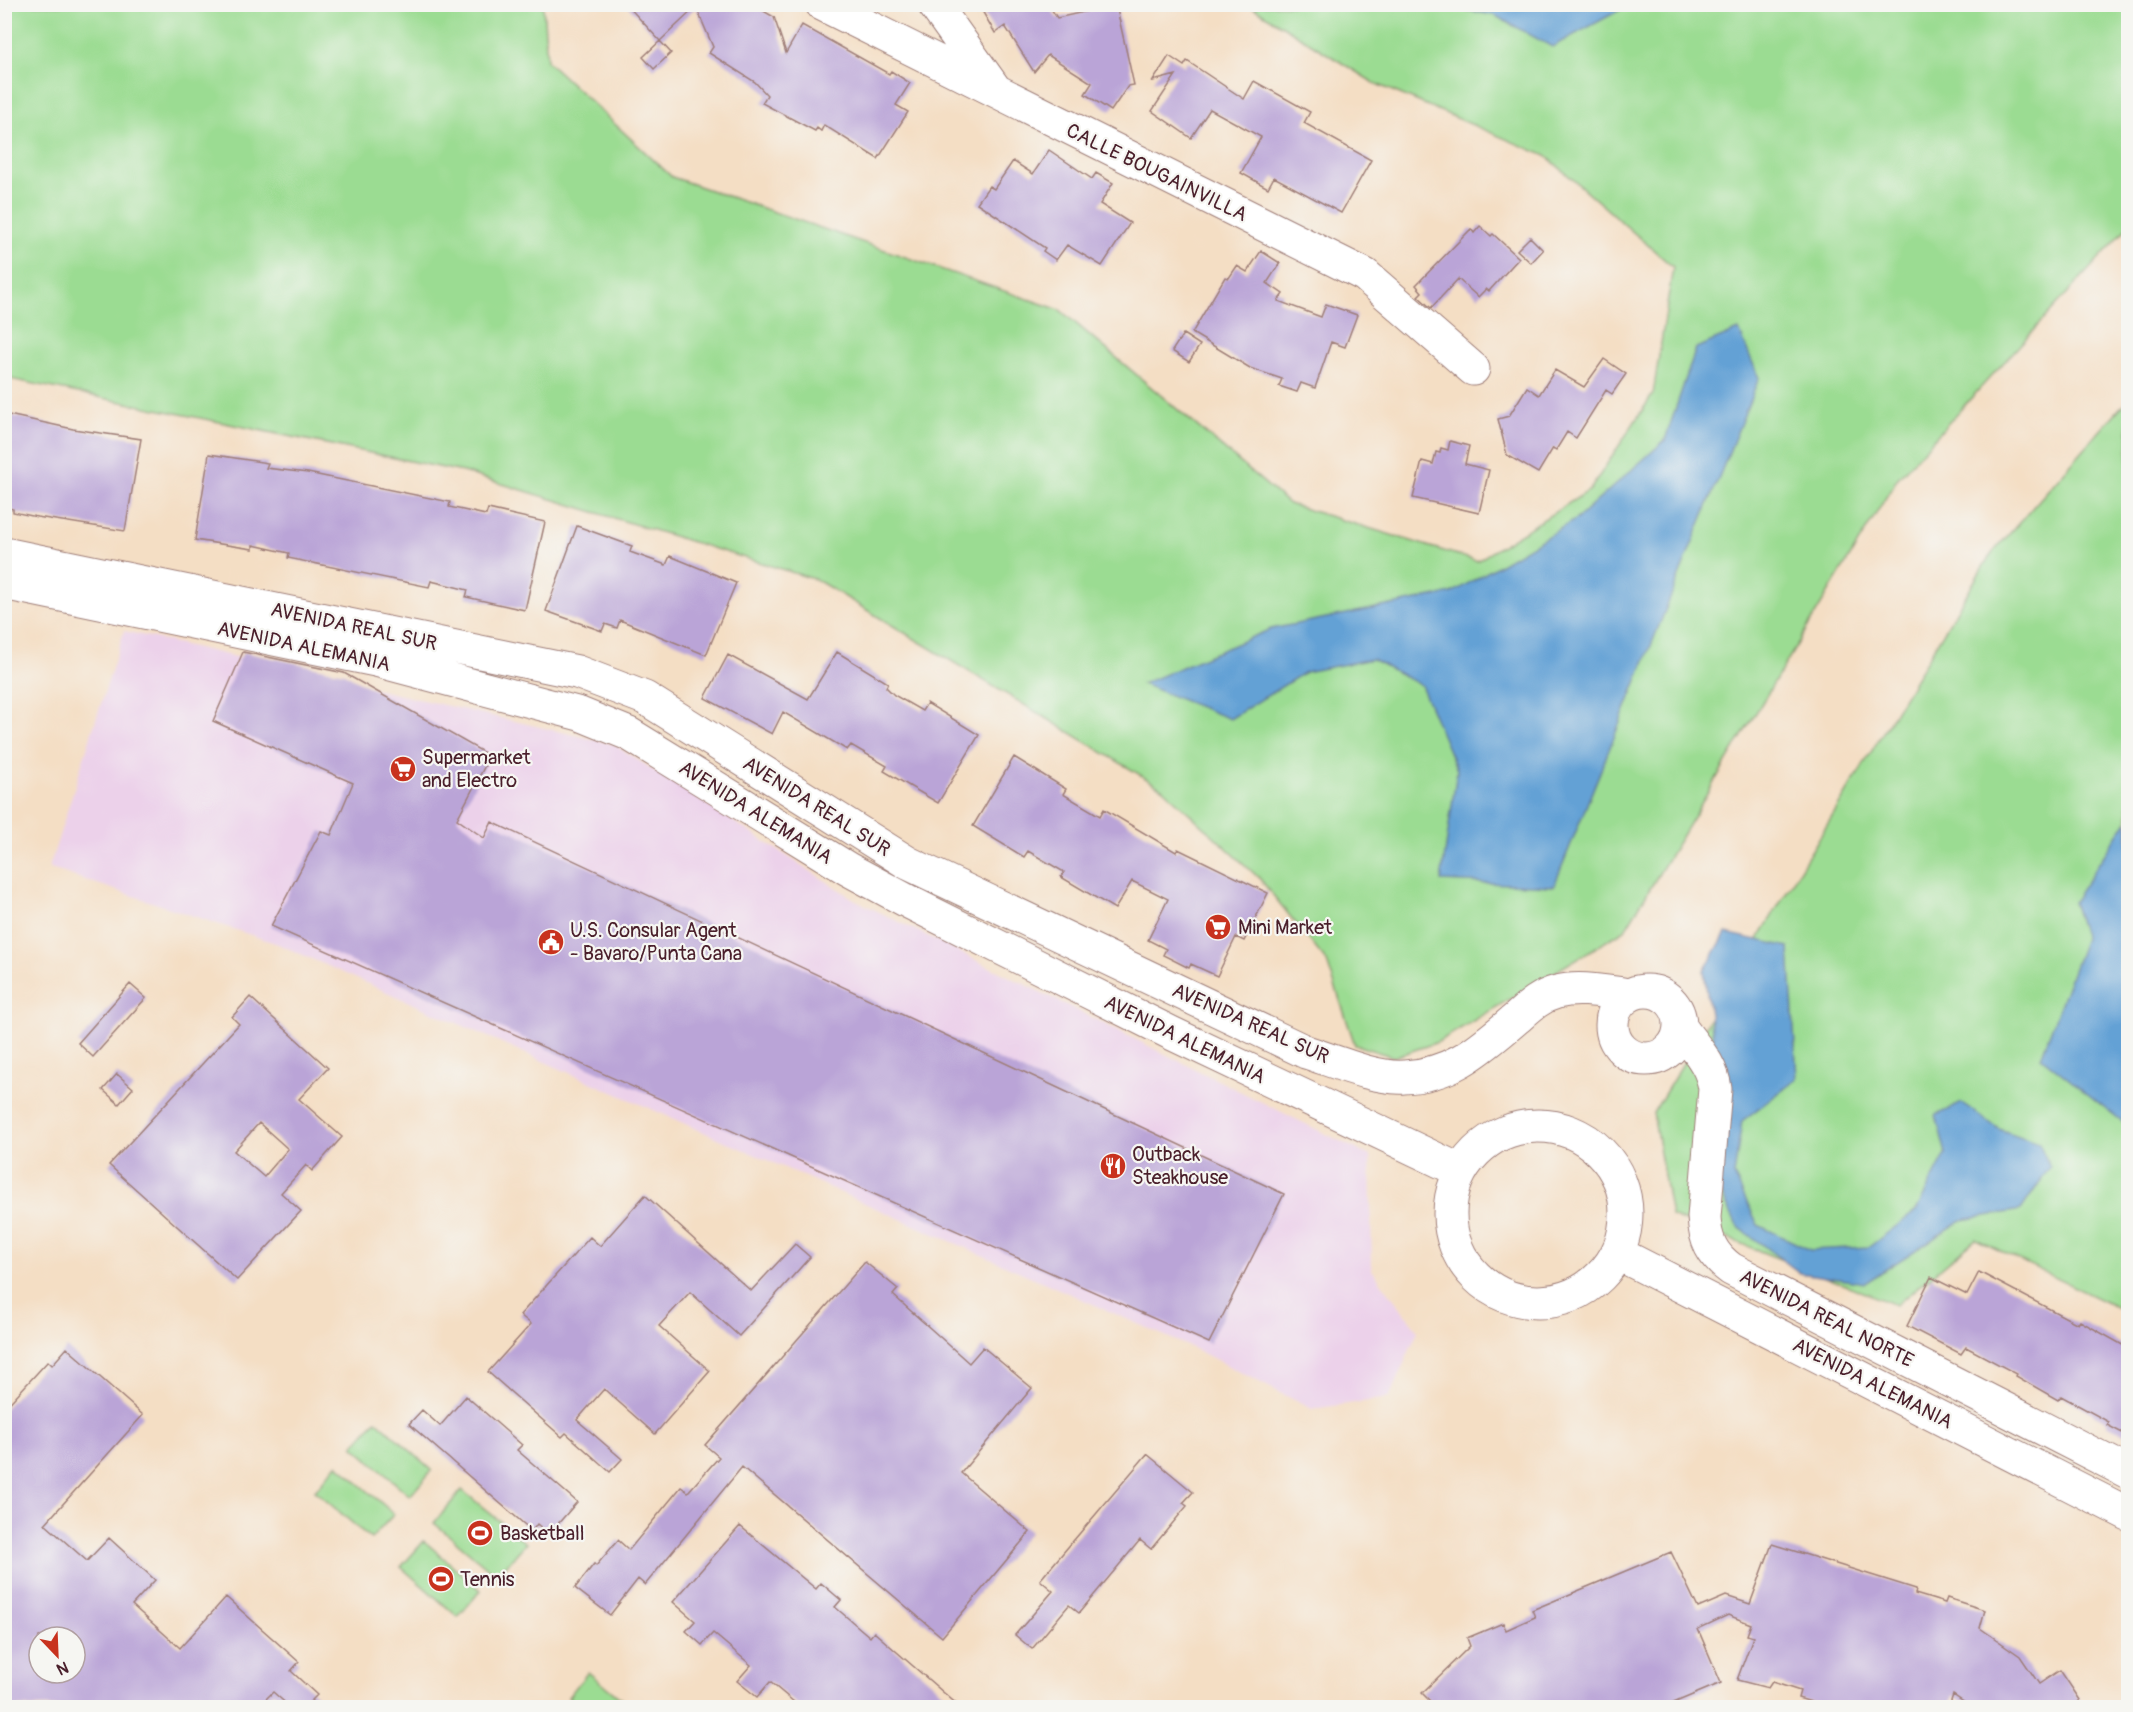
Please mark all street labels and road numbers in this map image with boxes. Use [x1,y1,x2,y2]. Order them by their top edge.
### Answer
street label: CALLE BOUGAINVILLA [1062,118,1251,227]
street label: AVENIDA REAL SUR [269,597,439,656]
street label: AVENIDA ALEMANIA [215,616,393,677]
street label: AVENIDA REAL SUR [738,751,895,862]
street label: AVENIDA ALEMANIA [674,755,837,870]
street label: AVENIDA REAL SUR [1168,978,1333,1069]
street label: AVENIDA ALEMANIA [1100,990,1270,1089]
street label: AVENIDA REAL NORTE [1736,1264,1918,1373]
street label: AVENIDA ALEMANIA [1789,1332,1957,1435]

